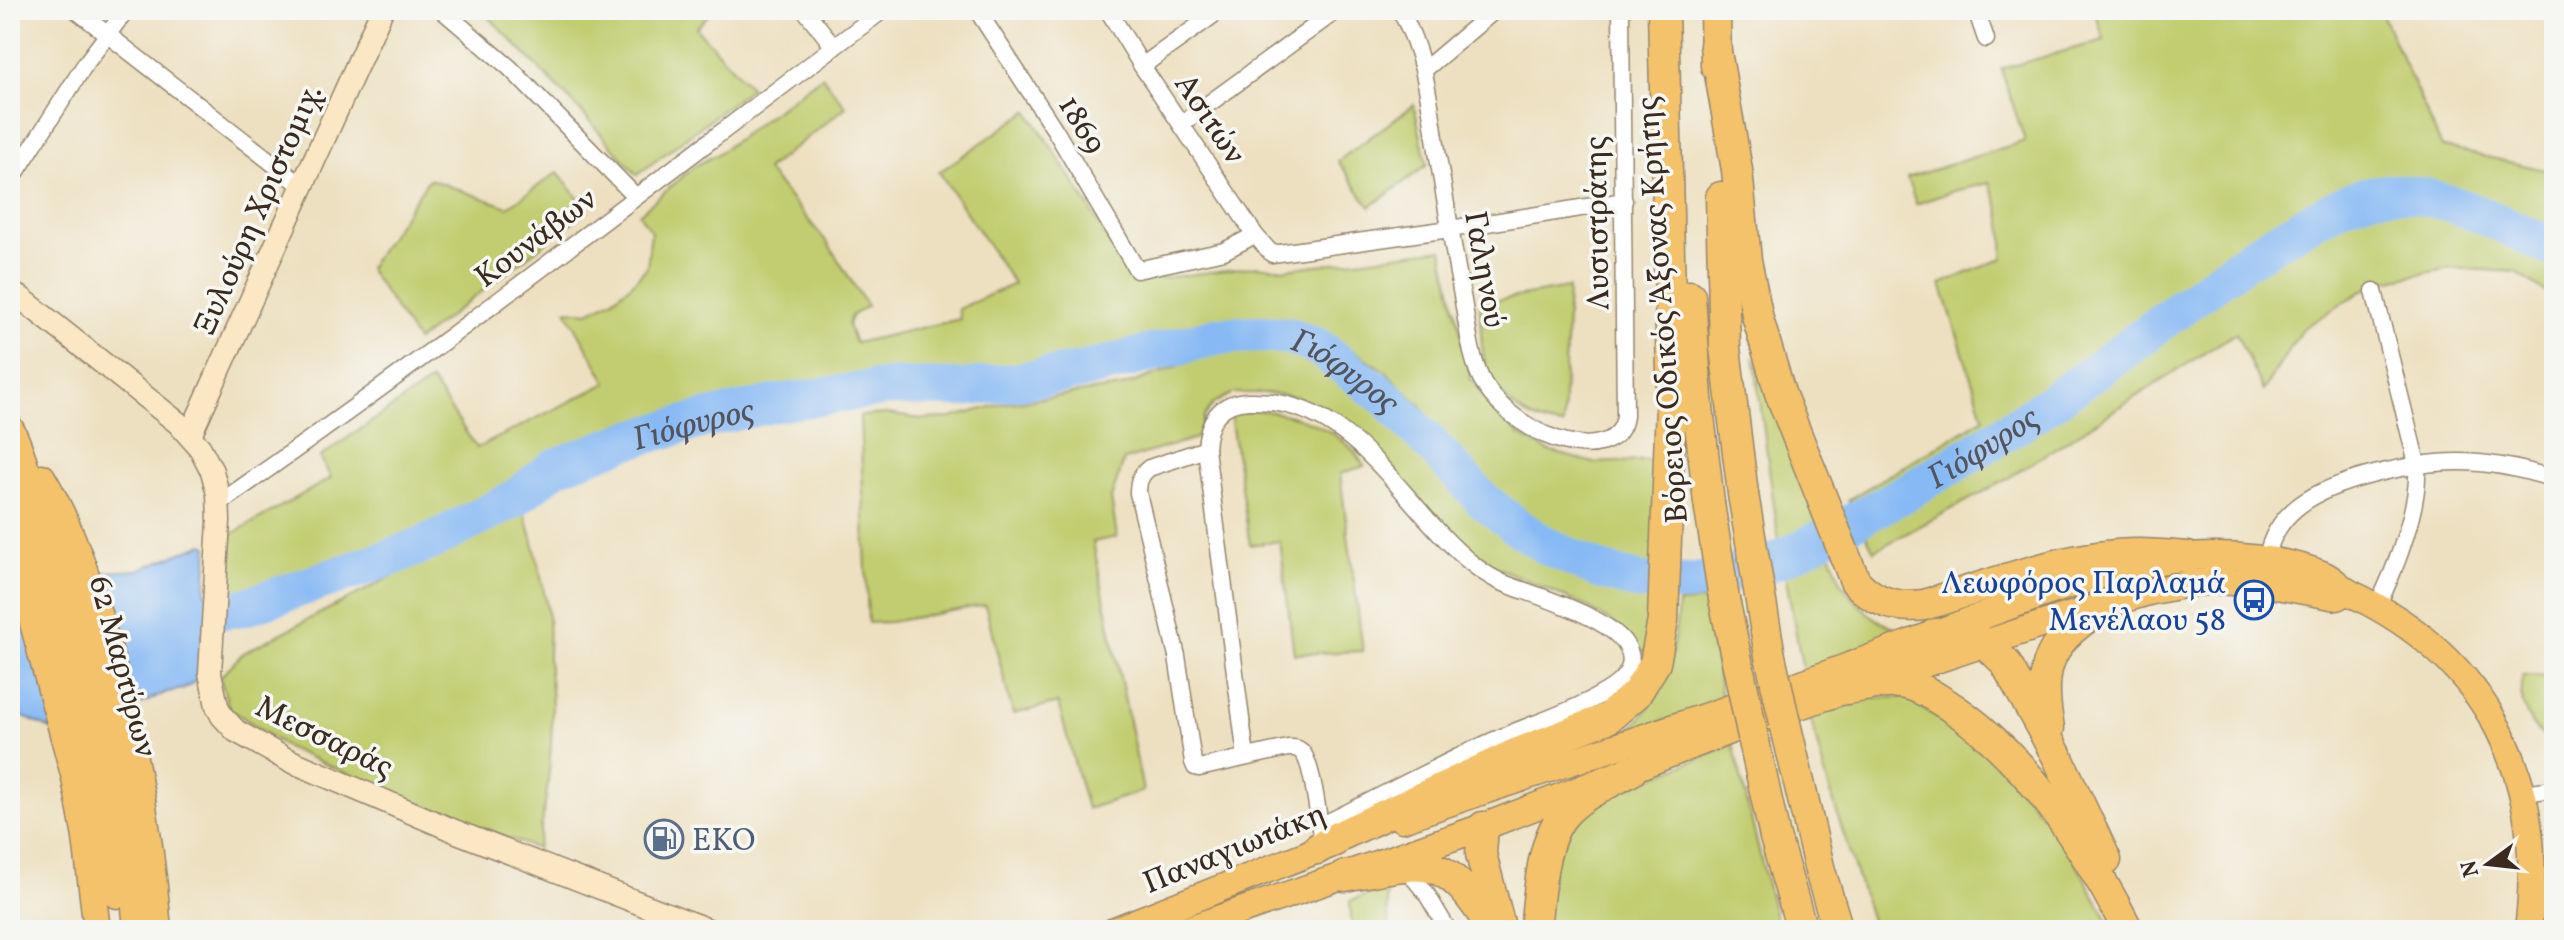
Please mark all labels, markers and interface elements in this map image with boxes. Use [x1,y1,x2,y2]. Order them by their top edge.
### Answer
street label: Ασιτών [1162,66,1255,174]
street label: Ξυλούρη Χριστομιχ. [185,78,335,343]
street label: 1869 [1046,88,1115,163]
street label: Βόρειος Οδικός Άξονας Κρήτης [1627,95,1701,525]
street label: Λυσιστράτης [1575,135,1623,311]
street label: Κουνάβων [467,179,607,300]
street label: Γαληνού [1451,208,1515,331]
water label: Γιόφυρος [1283,319,1410,425]
water label: Γιόφυρος [627,389,759,465]
water label: Γιόφυρος [1919,396,2050,502]
place label: Λεωφόρος Παρλαμά Μενέλαου 58 [1941,563,2226,644]
street label: 62 Μαρτύρων [76,572,166,762]
bus stop icon: Λεωφόρος Παρλαμά Μενέλαου 58 [2233,579,2275,621]
street label: Μεσσαράς [247,686,400,791]
street label: Παναγιωτάκη [1137,793,1333,906]
fuel station icon: ΕΚΟ [643,818,685,860]
place label: ΕΚΟ [692,820,755,864]
north arrow [2448,824,2528,904]
text: N [2454,857,2488,880]

